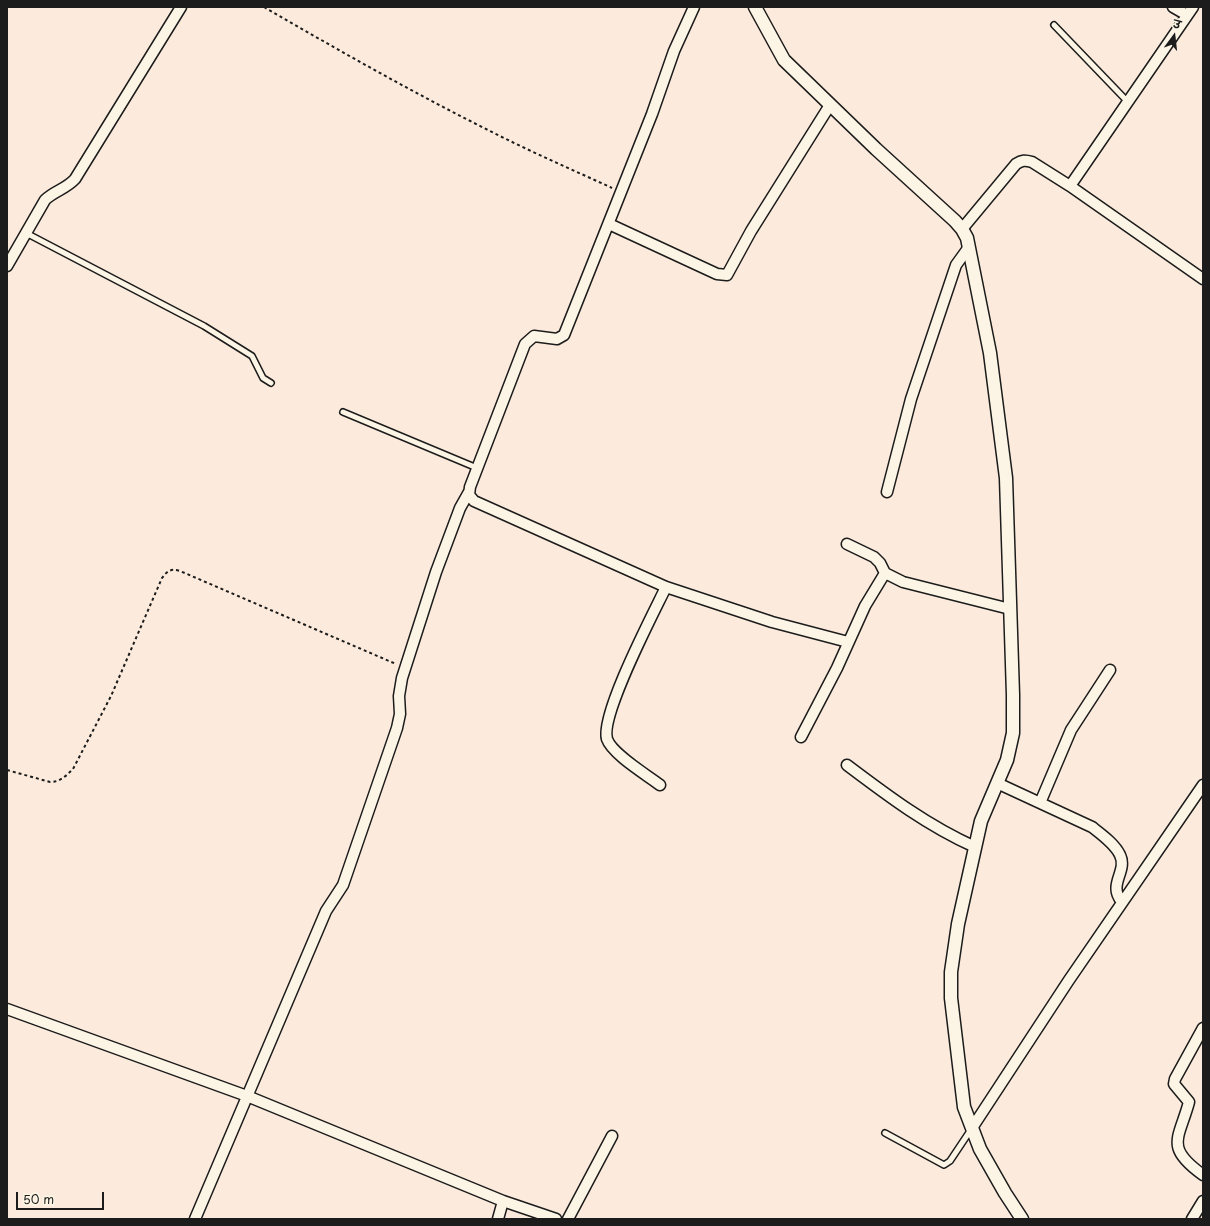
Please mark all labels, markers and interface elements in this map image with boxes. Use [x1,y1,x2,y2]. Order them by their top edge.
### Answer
text: उ [1171,15,1183,33]
north arrow [1154,16,1194,56]
scale bar [18,1184,106,1210]
text: 50 m [23,1190,54,1208]

